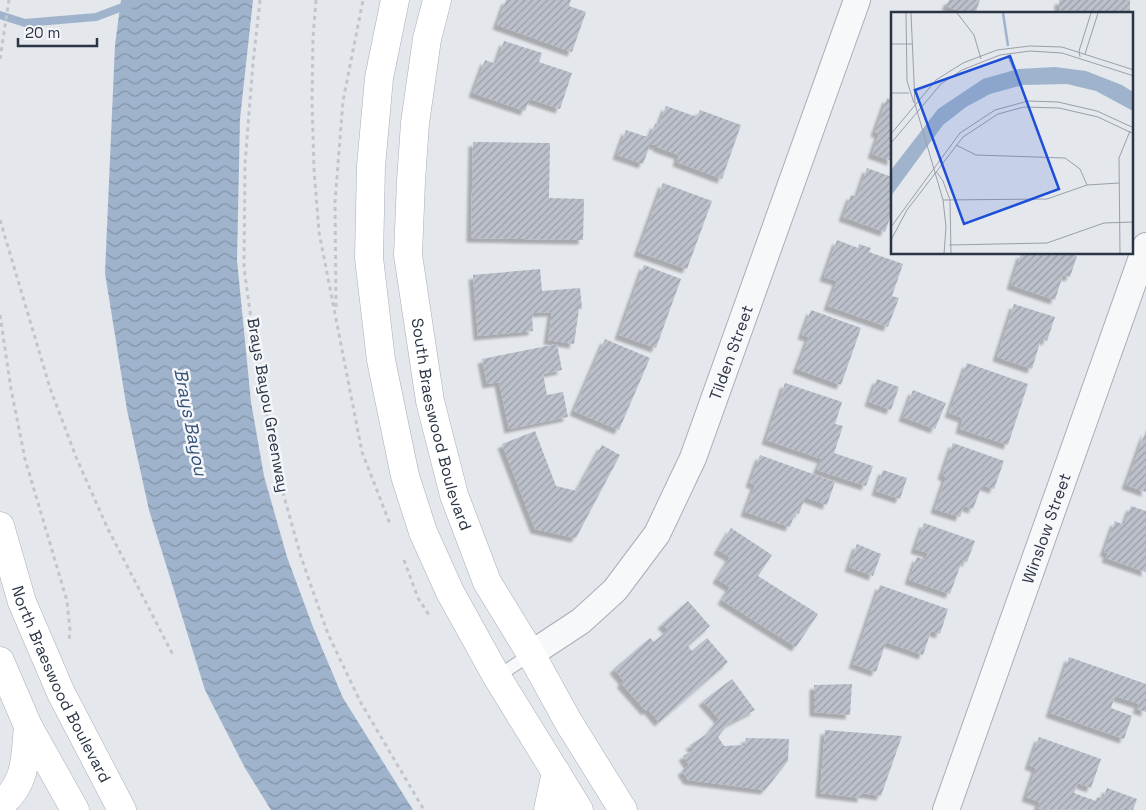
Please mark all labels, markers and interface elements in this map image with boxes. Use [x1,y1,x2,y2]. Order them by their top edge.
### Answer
inset map [891,12,1134,255]
scale bar [18,15,96,47]
text: 20 m [25,23,60,42]
street label: Tilden Street [704,302,757,403]
street label: Brays Bayou Greenway [242,316,294,494]
street label: South Braeswood Boulevard [407,317,477,533]
water label: Brays Bayou [169,366,213,479]
street label: Winslow Street [1017,470,1075,586]
street label: North Braeswood Boulevard [7,583,116,786]

